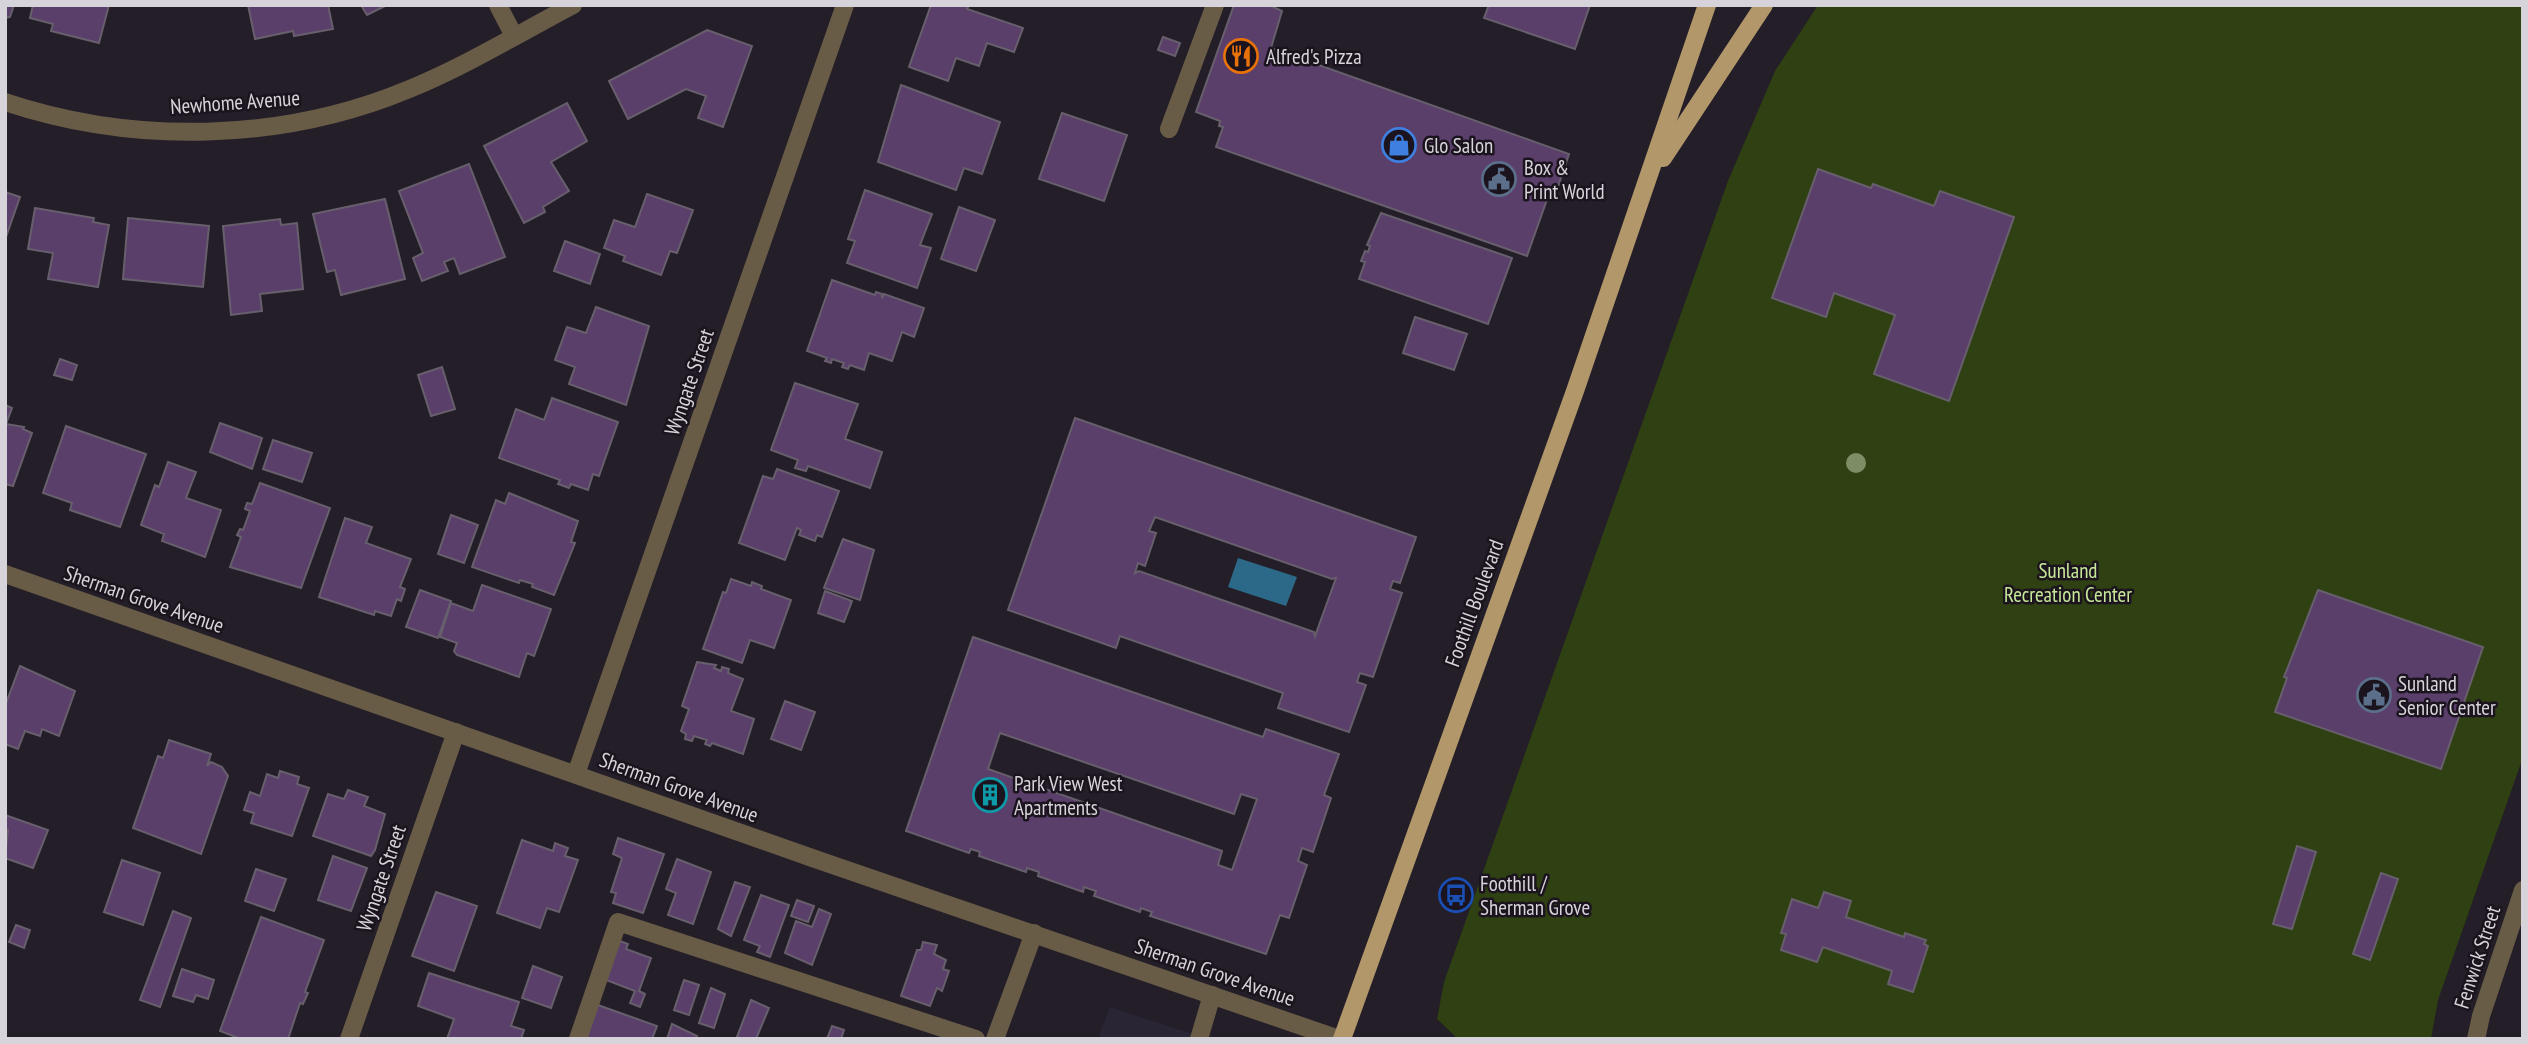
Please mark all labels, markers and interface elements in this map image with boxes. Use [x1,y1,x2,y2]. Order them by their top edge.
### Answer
restaurant icon: Alfred's Pizza [1222,37,1260,75]
place label: Alfred's Pizza [1266,43,1362,70]
street label: Newhome Avenue [169,84,301,120]
shop icon: Glo Salon [1380,126,1418,164]
place label: Glo Salon [1424,132,1493,159]
place label: Box & Print World [1524,154,1605,205]
public building icon: Box & Print World [1480,160,1518,198]
street label: Wyngate Street [658,325,720,439]
street label: Foothill Boulevard [1439,536,1509,670]
park label: Sunland Recreation Center [2004,557,2132,608]
street label: Sherman Grove Avenue [61,559,227,639]
place label: Sunland Senior Center [2398,670,2496,721]
public building icon: Sunland Senior Center [2355,676,2393,714]
street label: Sherman Grove Avenue [596,746,762,828]
place label: Park View West Apartments [1014,770,1123,821]
building icon: Park View West Apartments [971,776,1009,814]
street label: Wyngate Street [350,821,412,935]
place label: Foothill / Sherman Grove [1480,870,1590,921]
bus stop icon: Foothill / Sherman Grove [1437,876,1475,914]
street label: Fenwick Street [2448,902,2506,1012]
street label: Sherman Grove Avenue [1132,932,1298,1012]

